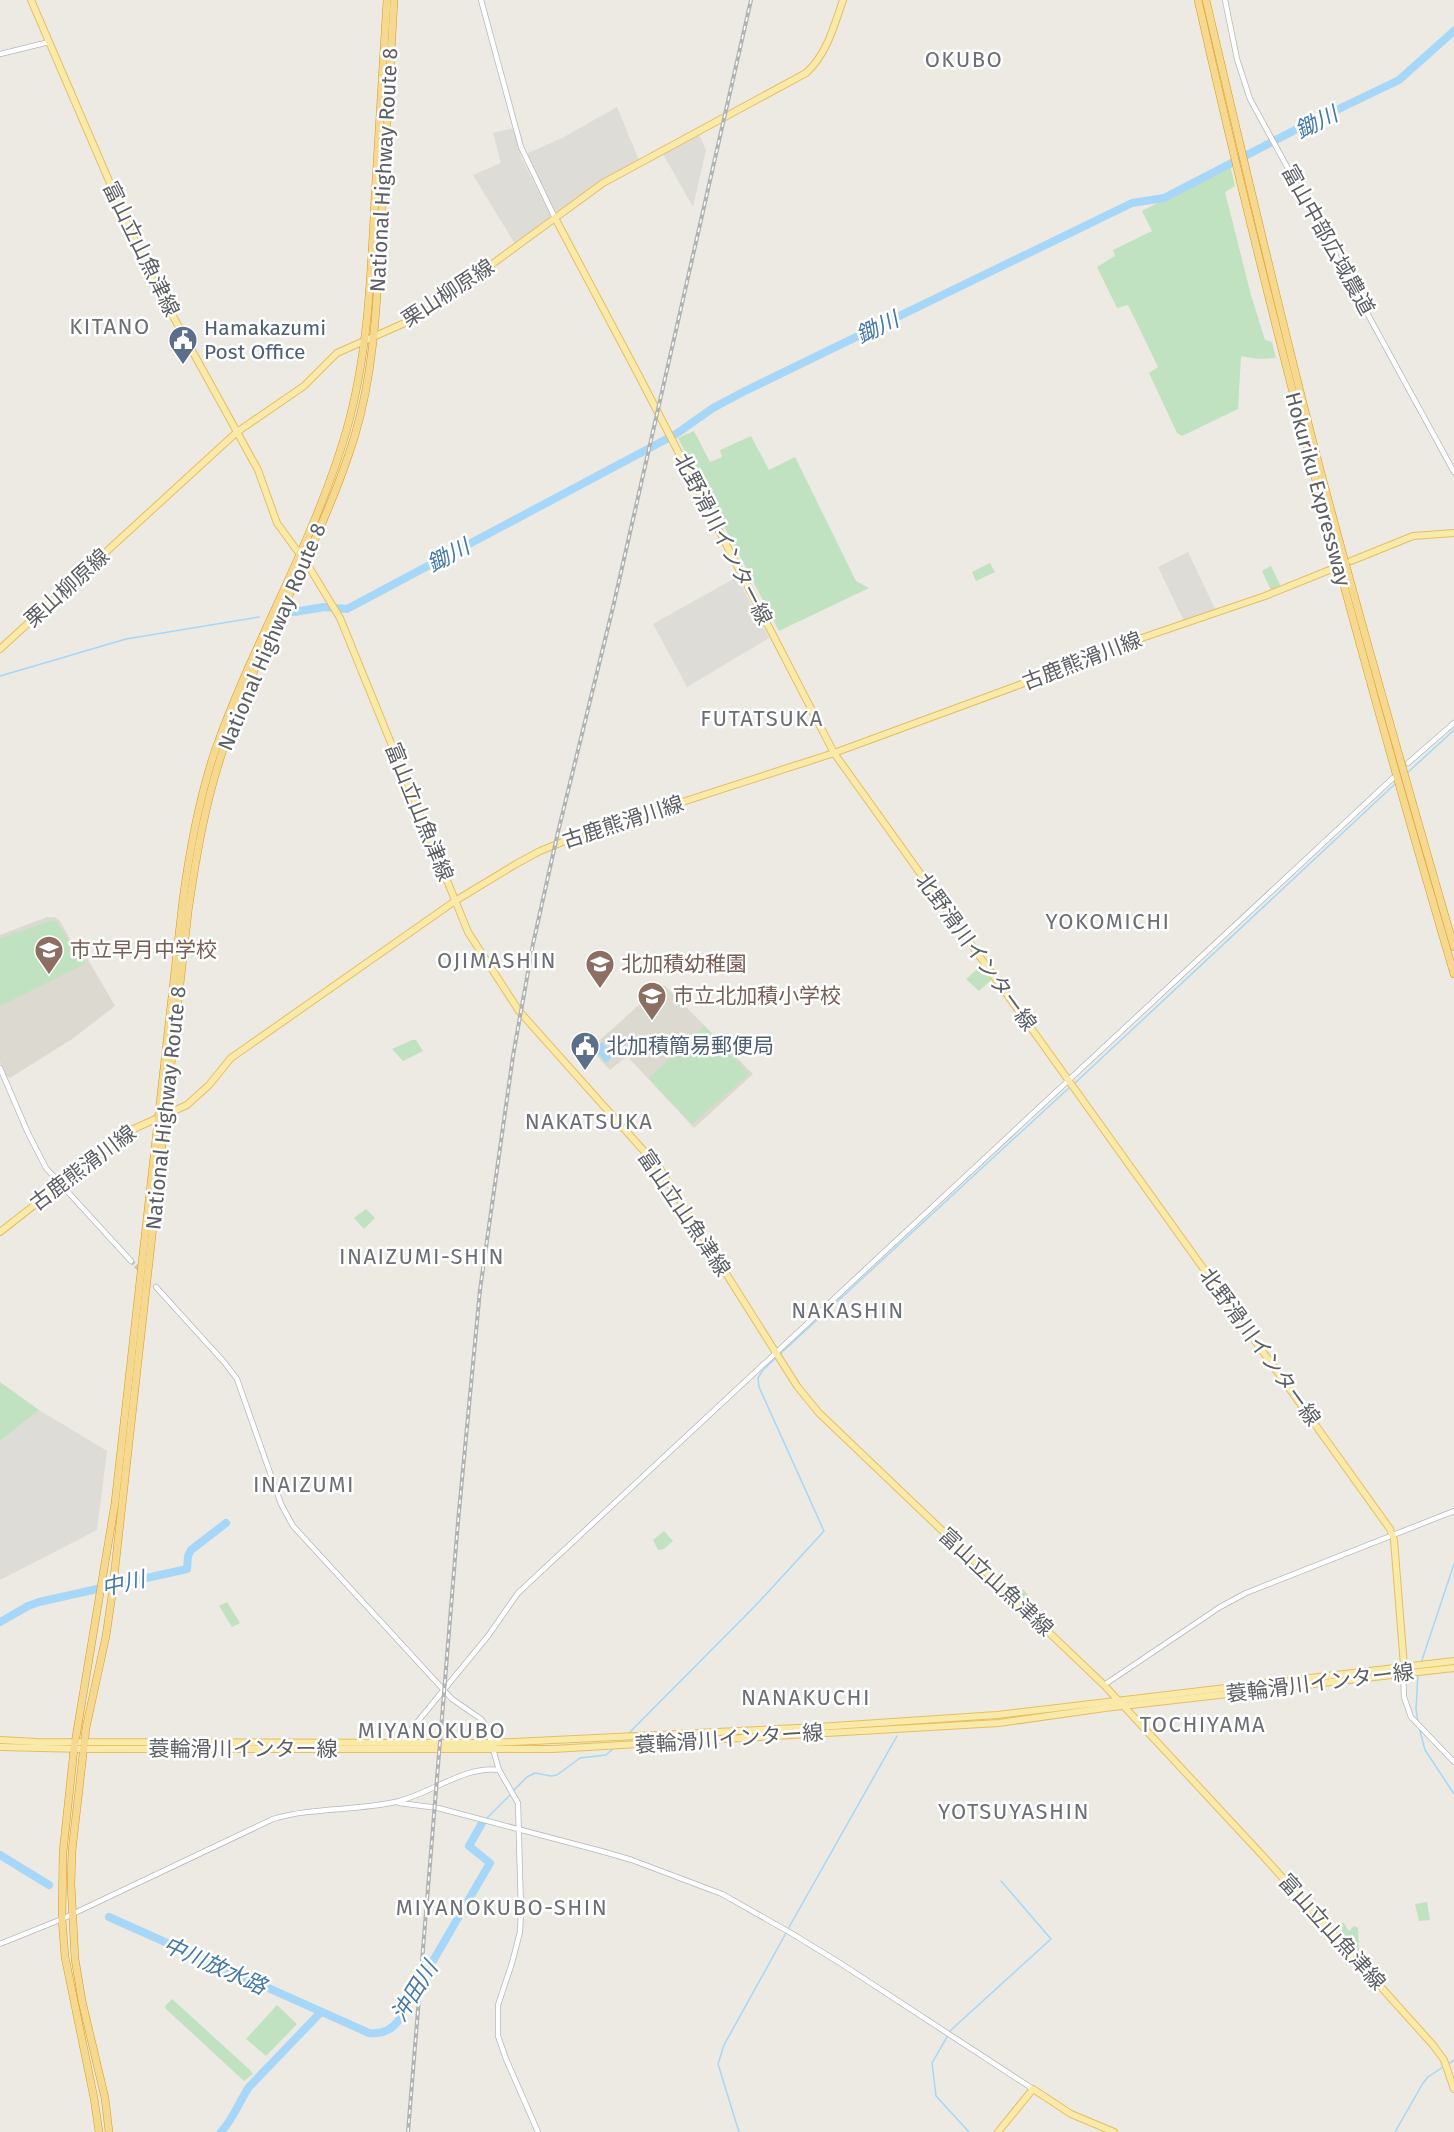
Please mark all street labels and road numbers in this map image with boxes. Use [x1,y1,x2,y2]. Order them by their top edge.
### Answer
street label: National Highway Route 8 [365,47,403,293]
street label: 富山中部広域農道 [1276,160,1380,320]
street label: 富山立山魚津線 [97,177,185,321]
street label: 栗山柳原線 [397,254,499,332]
street label: Hokuriku Expressway [1280,389,1357,590]
street label: 北野滑川インター線 [669,449,777,629]
street label: National Highway Route 8 [212,519,332,755]
street label: 栗山柳原線 [19,543,115,633]
street label: 古鹿熊滑川線 [1019,626,1145,696]
street label: 富山立山魚津線 [379,739,459,885]
street label: 古鹿熊滑川線 [559,790,687,854]
street label: 北野滑川インター線 [910,868,1042,1036]
street label: National Highway Route 8 [140,985,192,1231]
street label: 古鹿熊滑川線 [25,1120,141,1216]
street label: 富山立山魚津線 [632,1145,736,1281]
street label: 北野滑川インター線 [1194,1263,1326,1431]
street label: 富山立山魚津線 [933,1522,1059,1642]
street label: 蓑輪滑川インター線 [1225,1659,1415,1707]
street label: 蓑輪滑川インター線 [634,1719,824,1759]
street label: 蓑輪滑川インター線 [149,1736,338,1762]
street label: 富山立山魚津線 [1273,1869,1391,1995]

